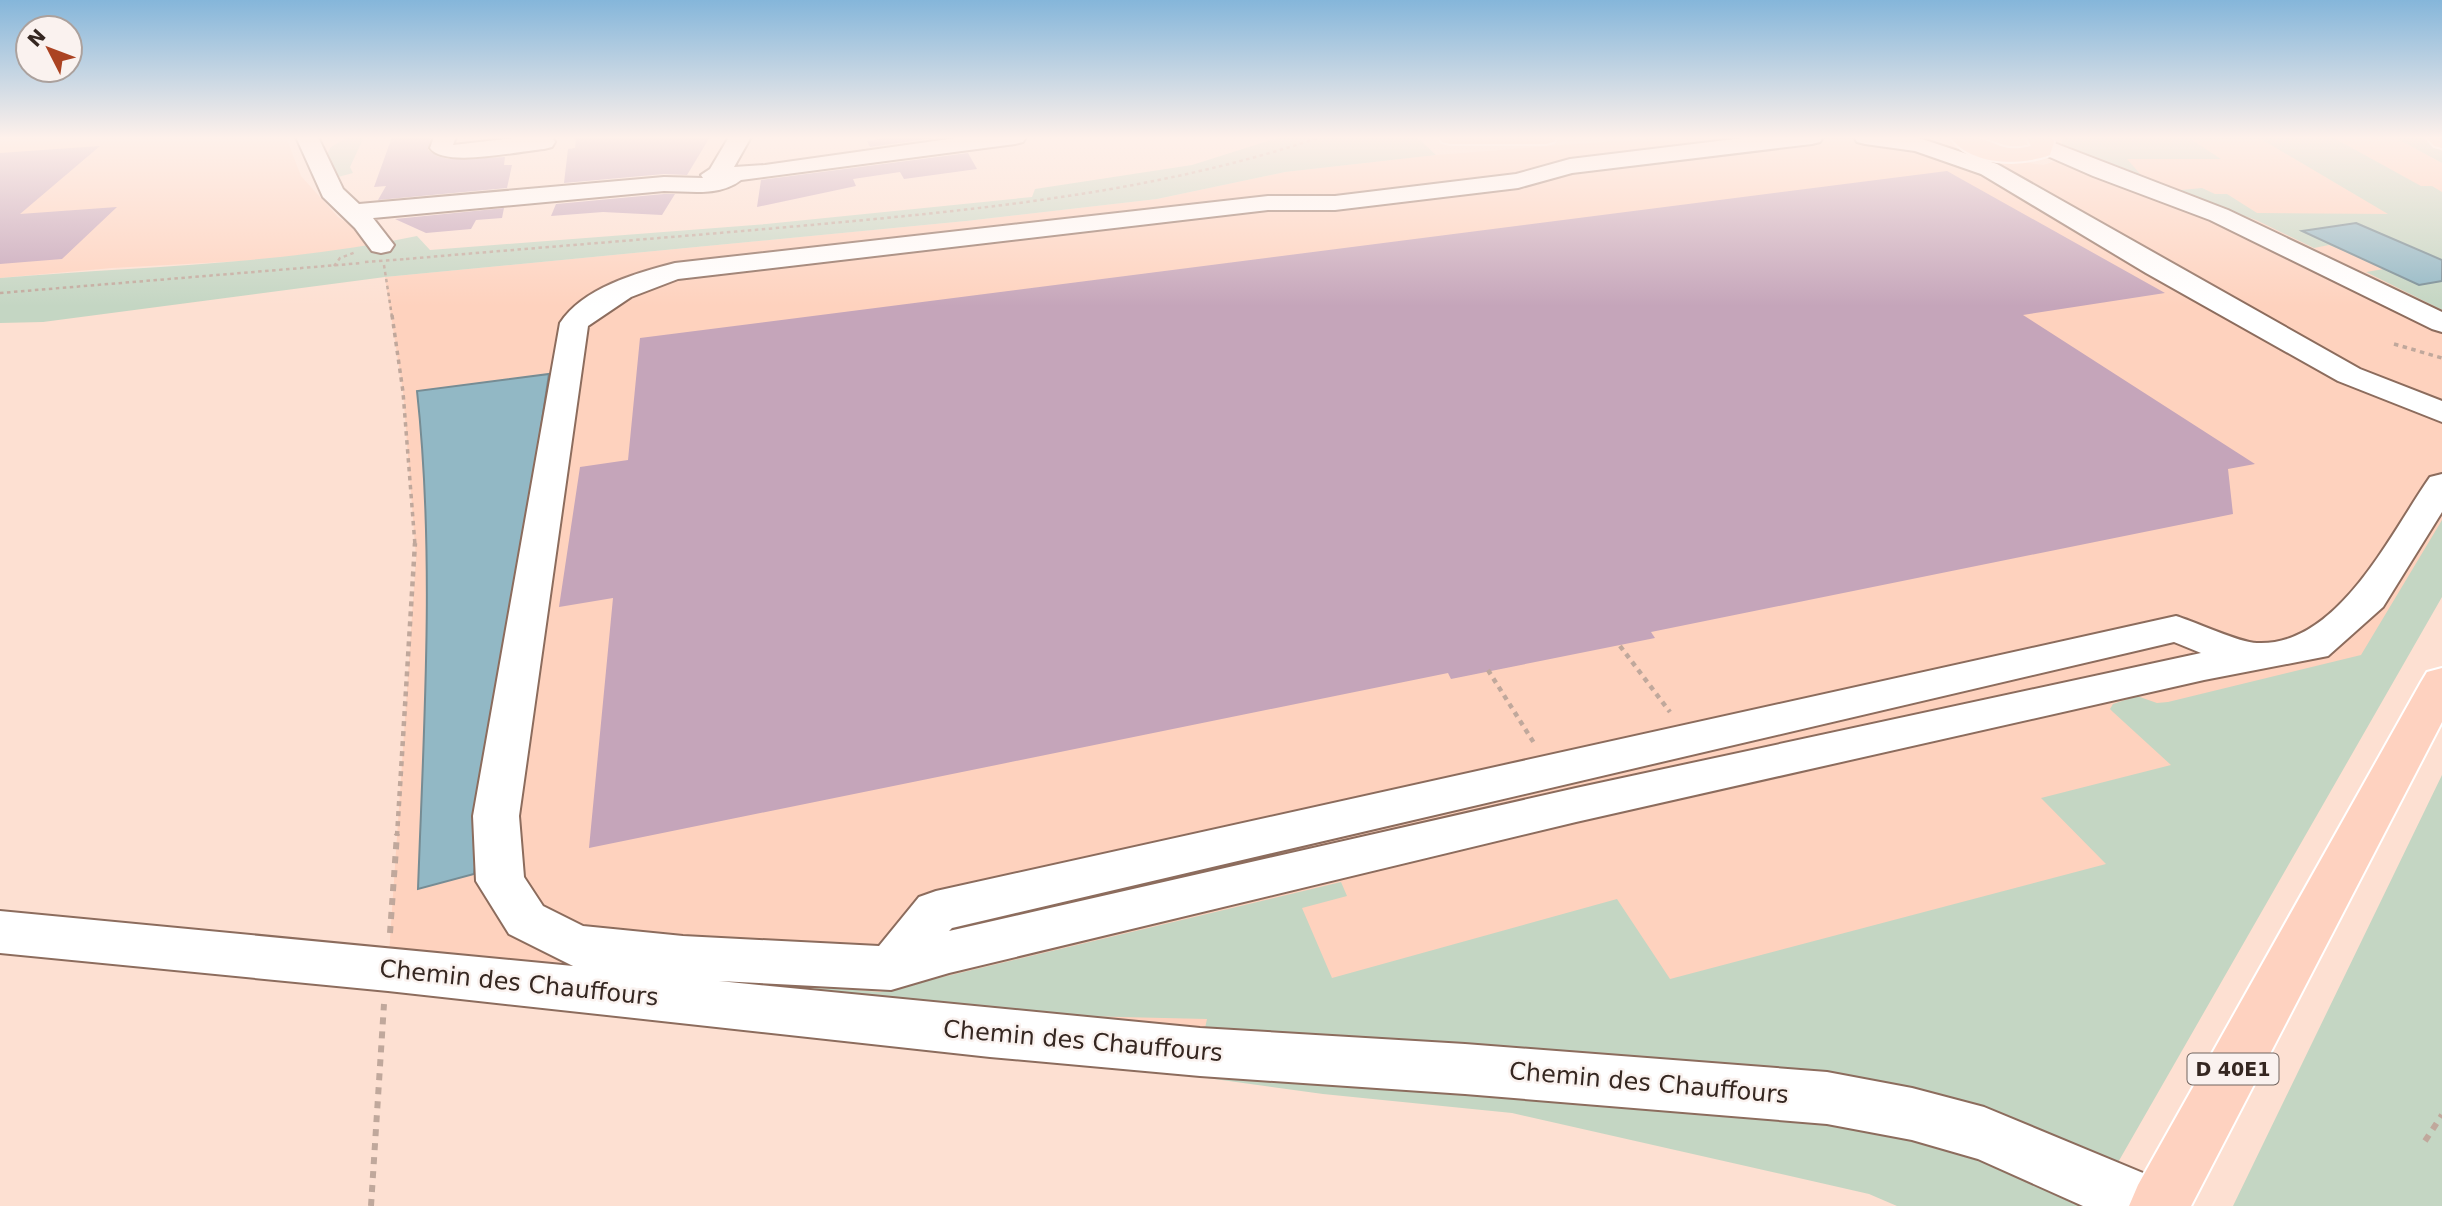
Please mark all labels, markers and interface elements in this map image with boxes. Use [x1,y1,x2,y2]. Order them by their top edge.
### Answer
north arrow [14,14,84,84]
text: N [23,24,50,51]
street label: Chemin des Chauffours [378,954,660,1012]
street label: Chemin des Chauffours [942,1015,1224,1067]
road number: D 40E1 [2188,1054,2278,1084]
street label: Chemin des Chauffours [1508,1057,1790,1109]

